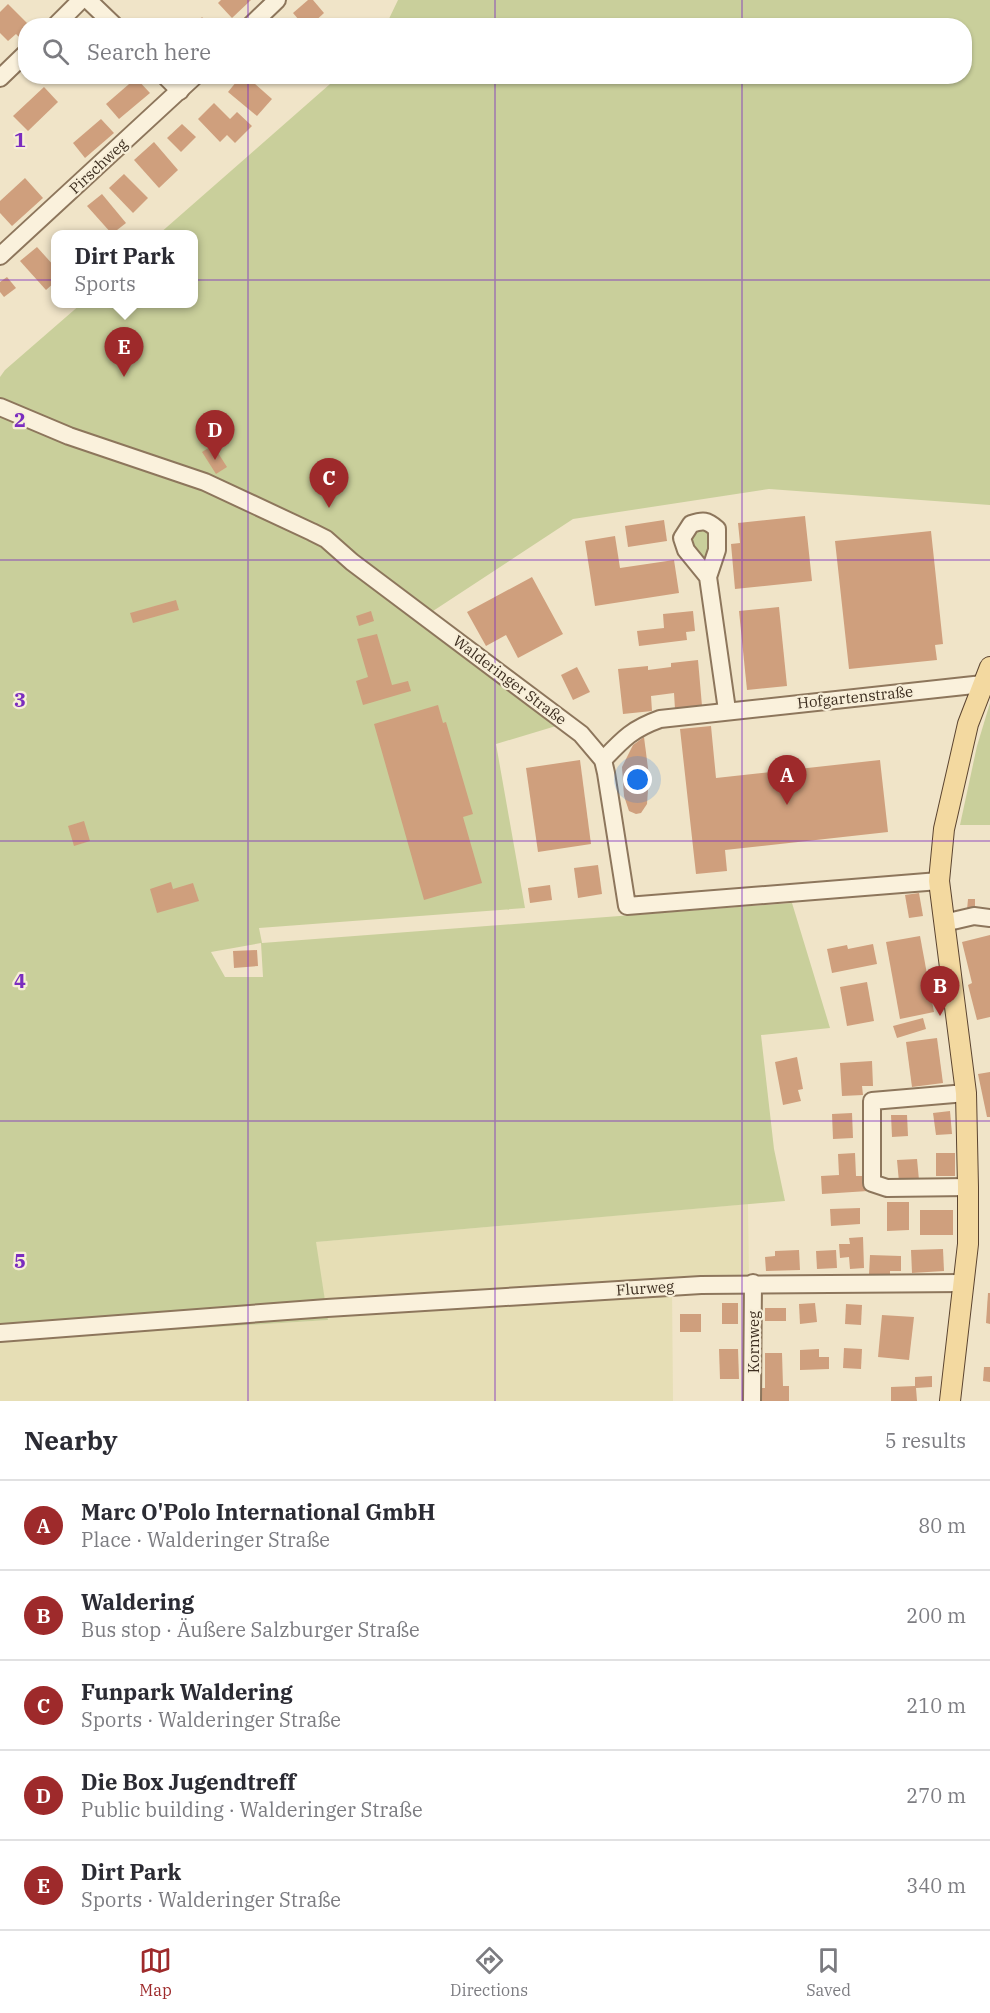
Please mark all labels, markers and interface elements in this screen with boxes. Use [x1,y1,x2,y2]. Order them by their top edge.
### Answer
search box [18,18,972,84]
icon: search [39,35,72,68]
text: Search here [87,37,211,66]
text: 1 [14,126,26,153]
street label: Pirschweg [65,134,131,198]
popup [51,230,198,308]
text: Dirt Park [74,241,175,270]
text: Sports [74,270,136,297]
pin: E [104,328,144,377]
text: 2 [14,406,26,433]
pin: D [196,410,234,460]
pin: C [310,458,348,508]
street label: Walderinger Straße [449,631,571,729]
street label: Hofgartenstraße [796,681,914,713]
text: 3 [14,686,26,713]
pin: A [768,756,806,805]
your location [623,765,652,794]
pin: B [920,966,960,1016]
text: 4 [14,967,26,994]
text: 5 [14,1247,26,1274]
street label: Flurweg [615,1276,675,1300]
street label: Kornweg [744,1311,763,1373]
text: Nearby [24,1423,118,1457]
text: 5 results [885,1427,966,1454]
text: Marc O'Polo International GmbH [81,1497,435,1526]
text: A [37,1512,50,1539]
text: 80 m [918,1512,966,1539]
text: Place · Walderinger Straße [81,1526,330,1553]
text: Waldering [81,1587,194,1616]
text: B [36,1602,51,1629]
text: 200 m [906,1602,966,1629]
text: Bus stop · Äußere Salzburger Straße [81,1616,420,1643]
text: Funpark Waldering [81,1677,293,1706]
text: C [37,1692,50,1719]
text: 210 m [906,1692,966,1719]
text: Sports · Walderinger Straße [81,1706,341,1733]
text: Die Box Jugendtreff [81,1767,296,1796]
text: D [36,1782,51,1809]
text: 270 m [906,1782,966,1809]
text: Public building · Walderinger Straße [81,1796,423,1823]
text: Dirt Park [81,1857,181,1886]
text: E [37,1872,50,1899]
text: 340 m [906,1872,966,1899]
text: Sports · Walderinger Straße [81,1886,341,1913]
tab: Map [139,1944,172,2000]
tab: Directions [450,1944,528,2000]
tab: Saved [806,1944,851,2000]

